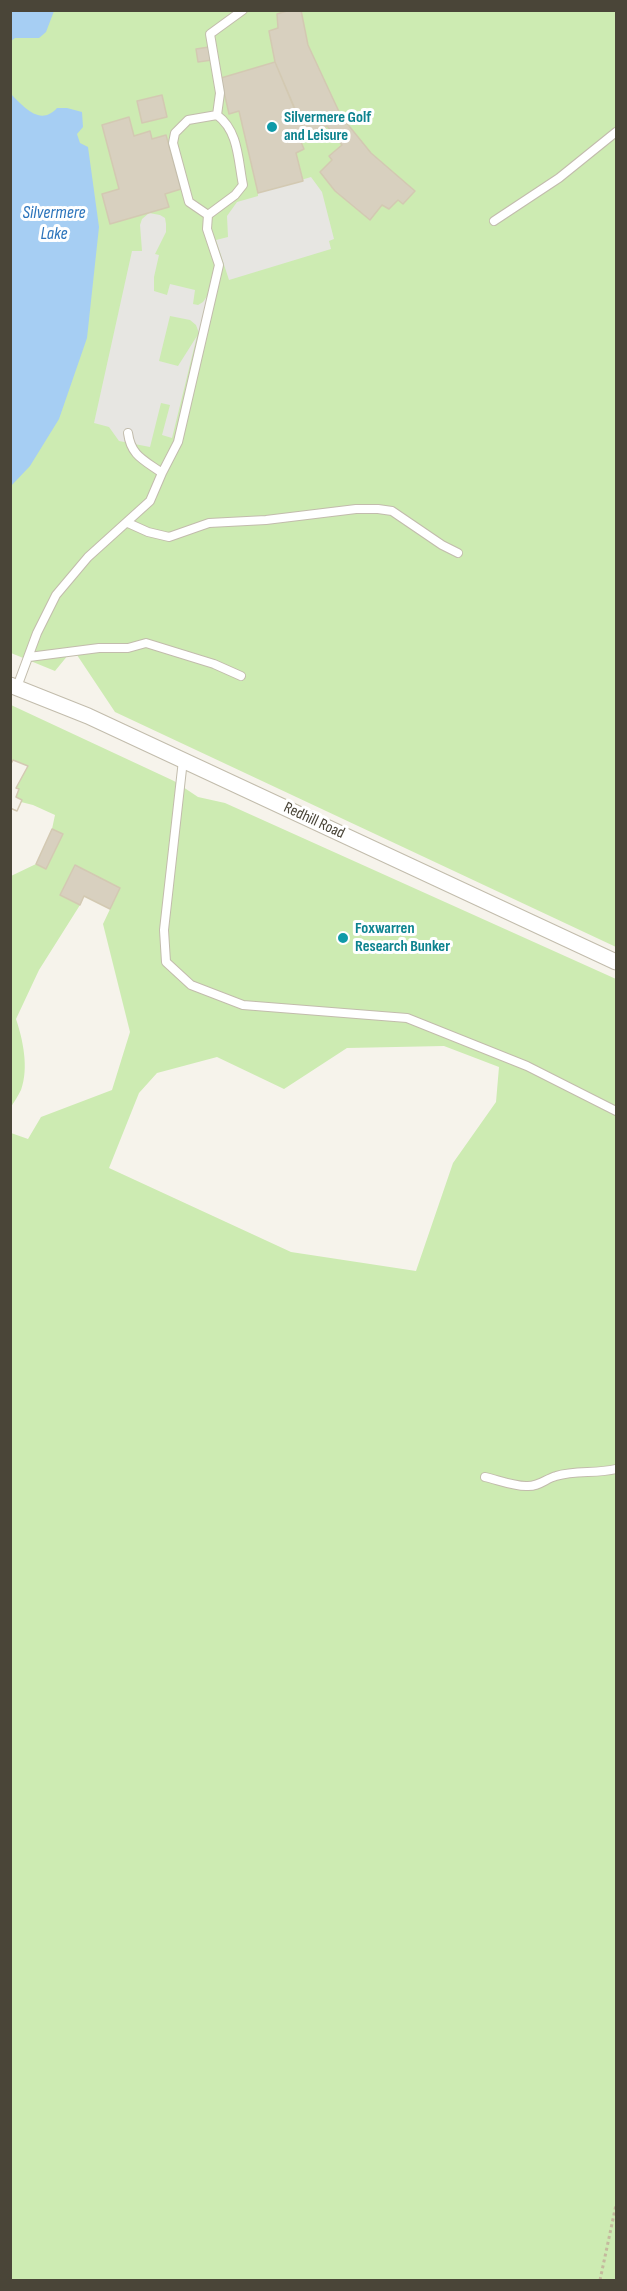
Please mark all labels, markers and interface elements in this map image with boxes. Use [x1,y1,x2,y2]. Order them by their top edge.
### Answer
place label: Silvermere Golf and Leisure [284,108,371,146]
marker: Silvermere Golf and Leisure [265,120,279,134]
water label: Silvermere Lake [23,202,85,244]
street label: Redhill Road [280,799,348,843]
place label: Foxwarren Research Bunker [355,919,450,957]
marker: Foxwarren Research Bunker [336,931,350,945]

